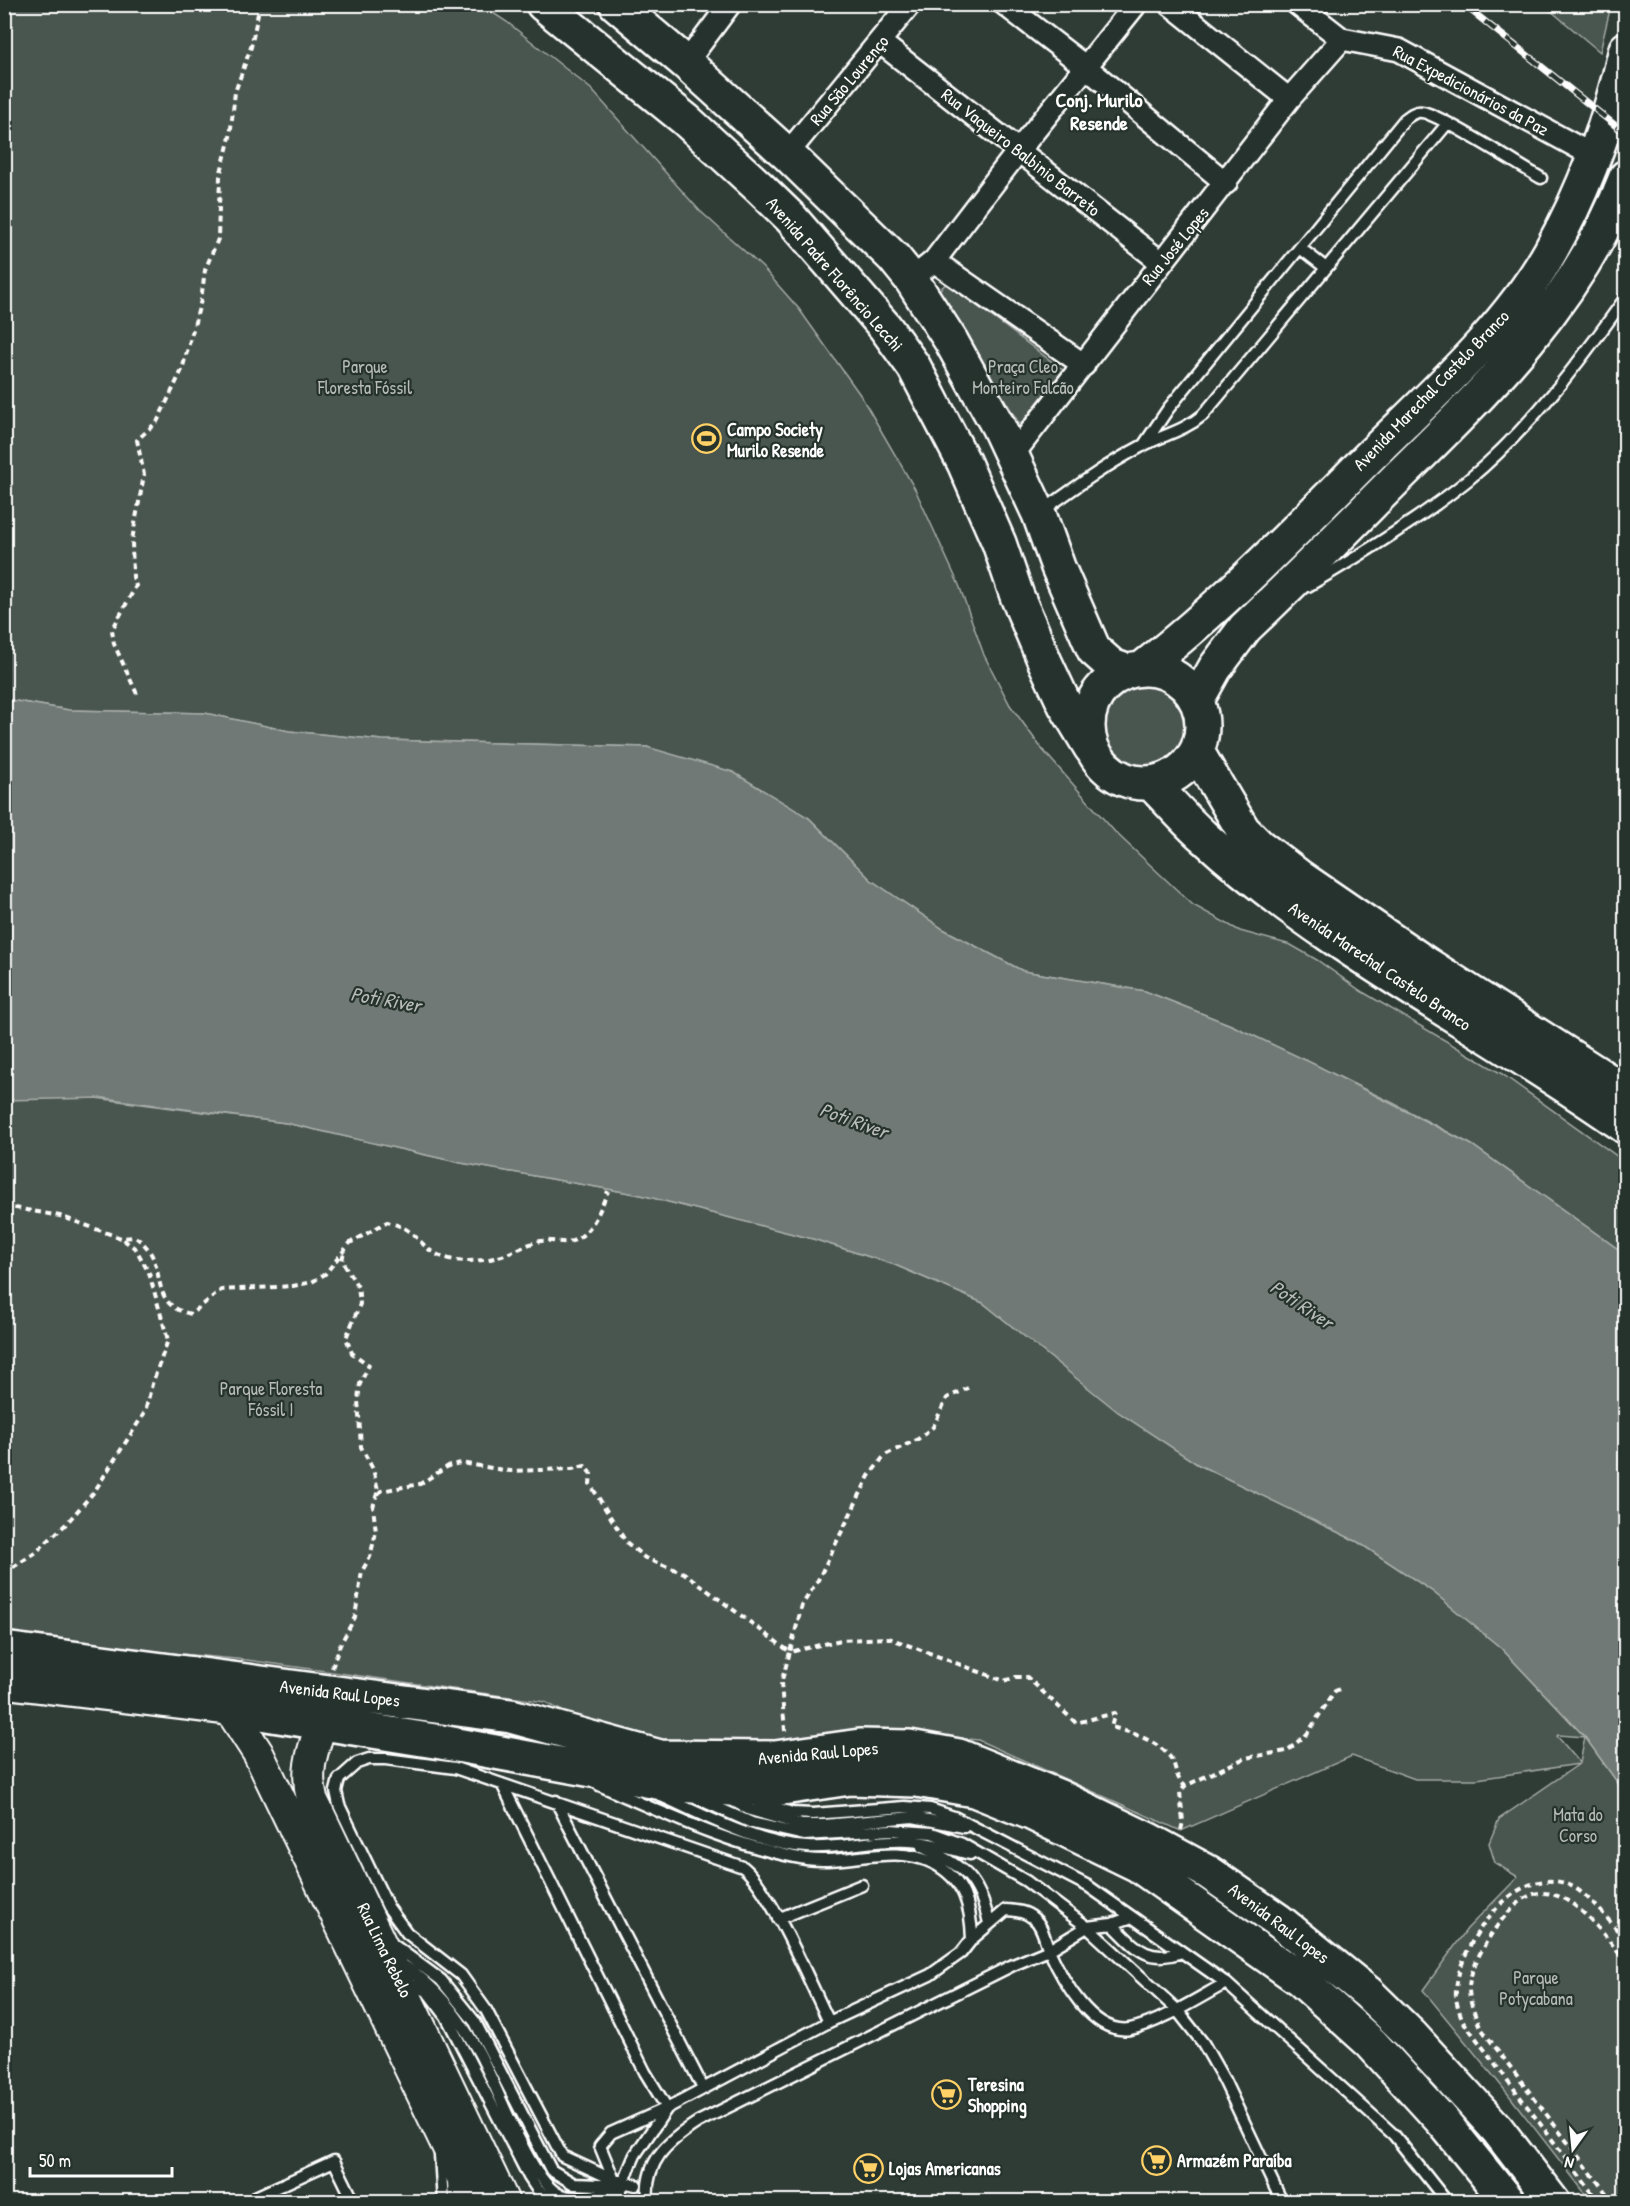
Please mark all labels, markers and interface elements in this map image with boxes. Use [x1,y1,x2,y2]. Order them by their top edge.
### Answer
street label: Rua São Lourenço [804,29,894,131]
street label: Rua Expedicionários da Paz [1389,38,1553,142]
street label: Rua Vaqueiro Balbinio Barreto [936,82,1106,222]
district label: Conj. Murilo Resende [1055,86,1143,136]
street label: Avenida Padre Florêncio Lecchi [761,191,909,357]
street label: Rua José Lopes [1136,201,1214,291]
street label: Avenida Marechal Castelo Branco [1347,304,1515,476]
park label: Parque Floresta Fóssil [317,354,412,400]
park label: Praça Cleo Monteiro Falcão [972,354,1074,400]
place label: Campo Society Murilo Resende [727,417,825,463]
sports icon: Campo Society Murilo Resende [690,423,722,455]
street label: Avenida Marechal Castelo Branco [1284,896,1476,1036]
water label: Poti River [349,980,425,1019]
water label: Poti River [816,1095,894,1146]
water label: Poti River [1265,1273,1341,1336]
park label: Parque Floresta Fóssil I [220,1376,322,1422]
street label: Avenida Raul Lopes [279,1673,401,1713]
street label: Avenida Raul Lopes [757,1735,879,1771]
park label: Mata do Corso [1553,1802,1603,1848]
street label: Avenida Raul Lopes [1223,1877,1335,1969]
street label: Rua Lima Rebelo [351,1898,419,2002]
park label: Parque Potycabana [1499,1965,1573,2011]
place label: Teresina Shopping [967,2072,1027,2119]
supermarket icon: Teresina Shopping [931,2078,963,2110]
north arrow [1543,2119,1603,2179]
scale bar [30,2140,172,2178]
supermarket icon: Armazém Paraíba [1140,2144,1172,2176]
text: 50 m [39,2148,71,2173]
place label: Armazém Paraíba [1177,2148,1292,2173]
supermarket icon: Lojas Americanas [852,2152,884,2184]
text: N [1562,2152,1576,2175]
place label: Lojas Americanas [889,2156,1001,2181]

